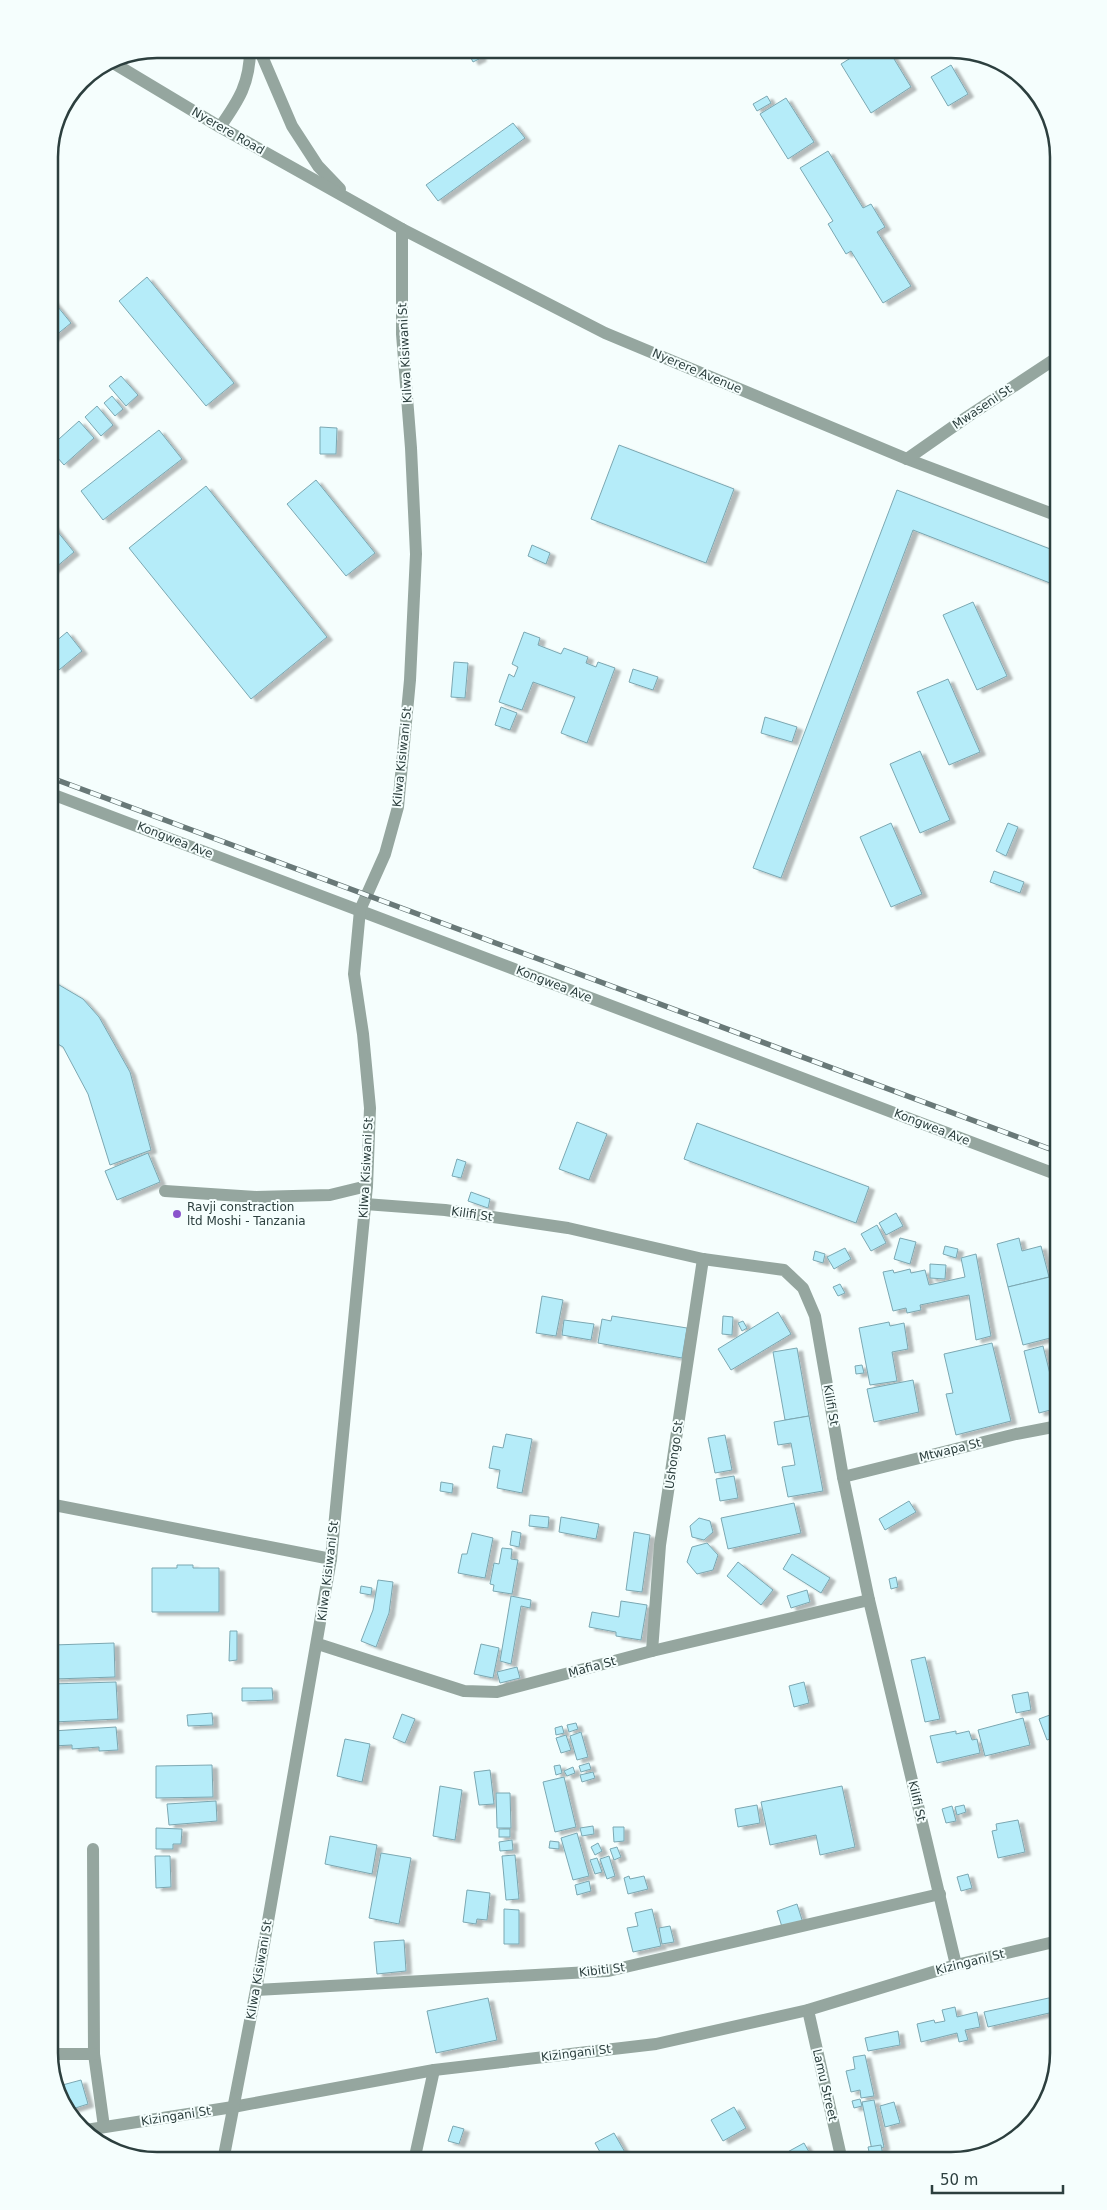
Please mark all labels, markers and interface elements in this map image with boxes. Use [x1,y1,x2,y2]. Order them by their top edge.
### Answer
street label: Nyerere Road [189,105,267,157]
street label: Kilwa Kisiwani St [395,302,415,404]
street label: Nyerere Avenue [650,346,744,396]
street label: Mwaseni St [950,382,1014,432]
street label: Kilwa Kisiwani St [390,706,414,808]
street label: Kongwea Ave [135,819,215,861]
street label: Kongwea Ave [514,963,594,1005]
street label: Kongwea Ave [892,1106,972,1148]
street label: Kilwa Kisiwani St [356,1117,376,1219]
place label: Ravji constraction ltd Moshi - Tanzania [187,1200,306,1228]
street label: Kilifi St [450,1204,494,1224]
marker: Ravji constraction ltd Moshi - Tanzania [171,1208,183,1220]
street label: Kilifi St [820,1383,842,1427]
street label: Ushongo St [662,1420,686,1490]
street label: Mtwapa St [918,1435,983,1464]
street label: Kilwa Kisiwani St [315,1520,341,1622]
street label: Mafia St [567,1654,618,1680]
street label: Kilifi St [906,1779,929,1823]
street label: Kilwa Kisiwani St [243,1919,275,2021]
street label: Kizingani St [934,1947,1006,1977]
street label: Kibiti St [578,1960,626,1980]
street label: Kizingani St [540,2042,612,2064]
street label: Lamu Street [810,2048,840,2123]
street label: Kizingani St [140,2104,212,2128]
scale bar [932,2162,1063,2194]
text: 50 m [940,2171,978,2189]

